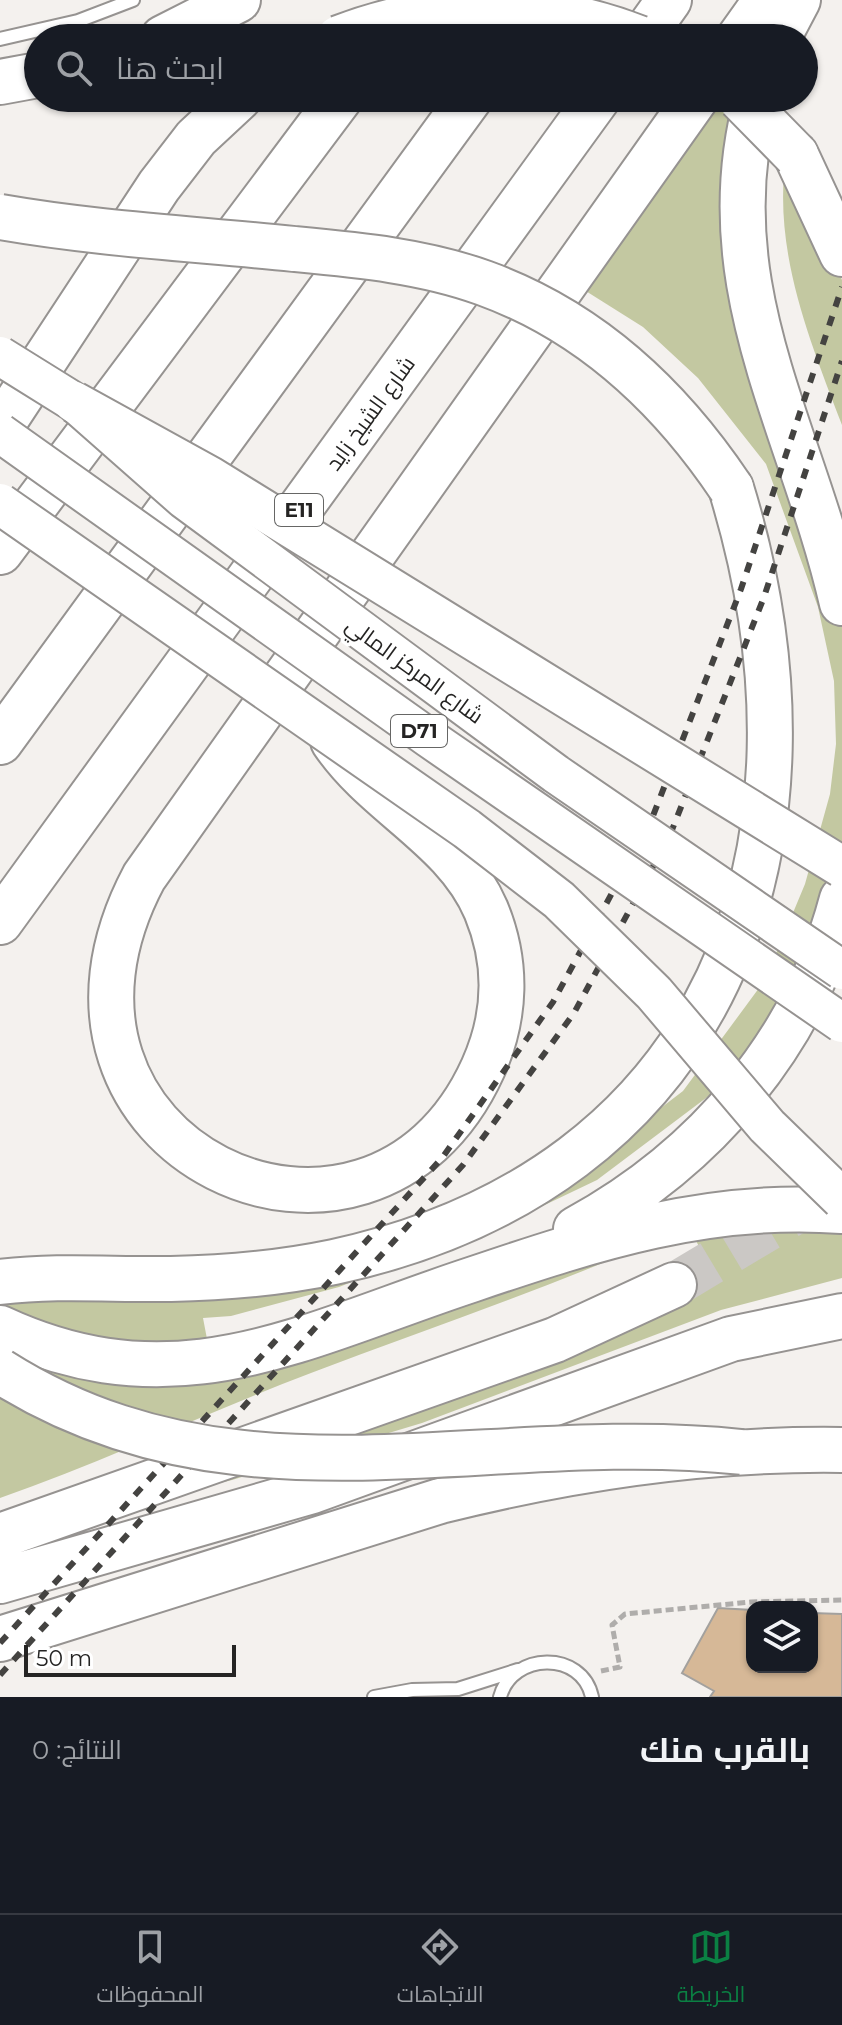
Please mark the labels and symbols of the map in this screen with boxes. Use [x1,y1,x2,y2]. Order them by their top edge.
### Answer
street label: شارع الشيخ زايد [320,351,422,476]
road number: E11 [275,494,323,526]
street label: شارع المركز المالي [339,611,489,732]
road number: D71 [391,715,447,747]
scale bar [24,1641,236,1677]

